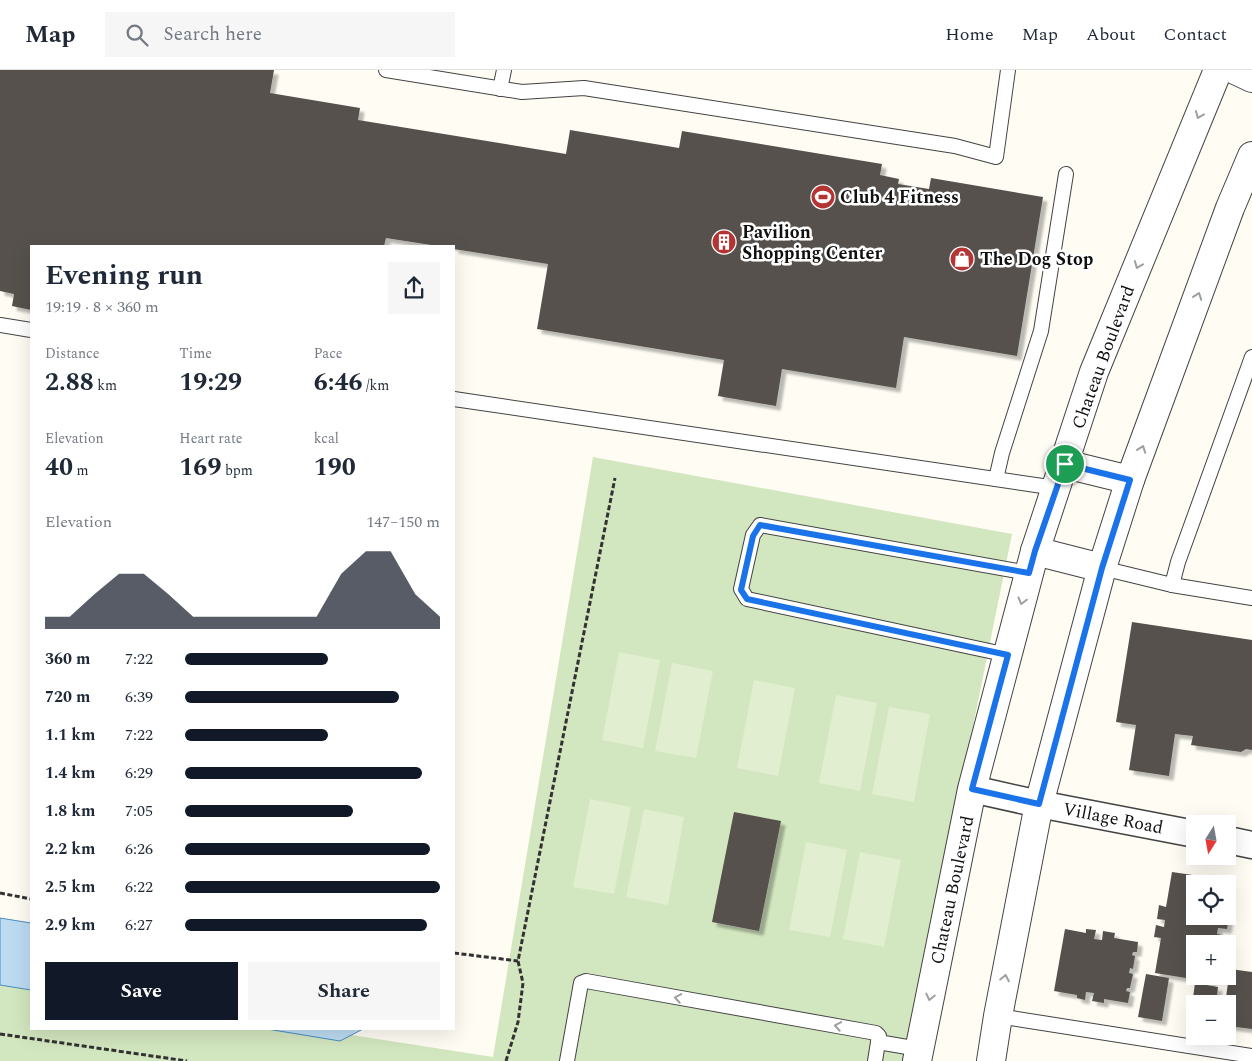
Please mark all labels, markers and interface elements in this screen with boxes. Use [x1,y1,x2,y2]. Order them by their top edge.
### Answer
search box [105,12,455,57]
text: Map [25,17,75,53]
text: Search here [163,20,262,49]
icon: search [123,21,151,49]
text: Home [945,21,994,48]
text: Map [1022,21,1058,48]
text: About [1086,21,1136,48]
text: Contact [1164,21,1227,48]
one-way arrow [1195,110,1206,119]
sports icon: Club 4 Fitness [810,184,836,210]
place label: Club 4 Fitness [840,184,959,211]
place label: Pavilion Shopping Center [742,219,882,267]
building icon: Pavilion Shopping Center [711,229,737,255]
shop icon: The Dog Stop [949,246,975,272]
place label: The Dog Stop [980,246,1093,273]
text: Evening run [45,254,203,297]
one-way arrow [1133,261,1143,269]
button: share [388,262,440,314]
street label: Chateau Boulevard [1065,281,1142,433]
one-way arrow [1192,293,1202,301]
text: 19:19 · 8 × 360 m [45,295,159,319]
text: Distance [45,343,100,364]
text: Time [179,343,212,364]
text: Pace [314,343,343,364]
text: 2.88 [45,364,94,402]
text: 19:29 [179,364,242,402]
text: 6:46 [314,364,362,402]
text: km [94,375,117,396]
text: /km [362,375,389,396]
text: Elevation [45,428,104,449]
text: Heart rate [179,428,243,449]
text: kcal [314,428,339,449]
pin [1044,443,1086,485]
one-way arrow [1136,445,1146,454]
text: 40 [45,449,73,487]
text: 169 [179,449,221,487]
text: 190 [314,449,356,487]
icon: arrive [1051,450,1079,478]
text: m [73,460,89,481]
text: bpm [221,460,253,481]
text: Elevation [45,510,112,534]
text: 147–150 m [366,510,440,534]
one-way arrow [1017,596,1028,605]
text: 360 m [45,647,90,671]
text: 7:22 [125,647,153,671]
text: 720 m [45,685,90,709]
text: 6:39 [125,685,153,709]
text: 1.1 km [45,723,95,747]
text: 7:22 [125,723,153,747]
text: 1.4 km [45,761,95,785]
text: 6:29 [125,761,153,785]
street label: Village Road [1060,796,1165,841]
text: 1.8 km [45,799,95,823]
text: 7:05 [125,799,153,823]
street label: Chateau Boulevard [924,813,981,967]
north arrow [1186,815,1236,865]
map controls [1186,815,1236,1045]
text: 2.2 km [45,837,95,861]
text: 6:26 [125,837,153,861]
text: 2.5 km [45,875,95,899]
text: 6:22 [125,875,153,899]
button: locate [1186,875,1236,925]
text: 2.9 km [45,913,95,937]
text: 6:27 [125,913,153,937]
button: + [1186,935,1236,985]
button: Save [45,962,238,1020]
button: Share [248,962,440,1020]
one-way arrow [999,974,1010,983]
one-way arrow [673,993,682,1003]
one-way arrow [925,993,935,1002]
button: − [1186,995,1236,1045]
one-way arrow [833,1022,842,1032]

